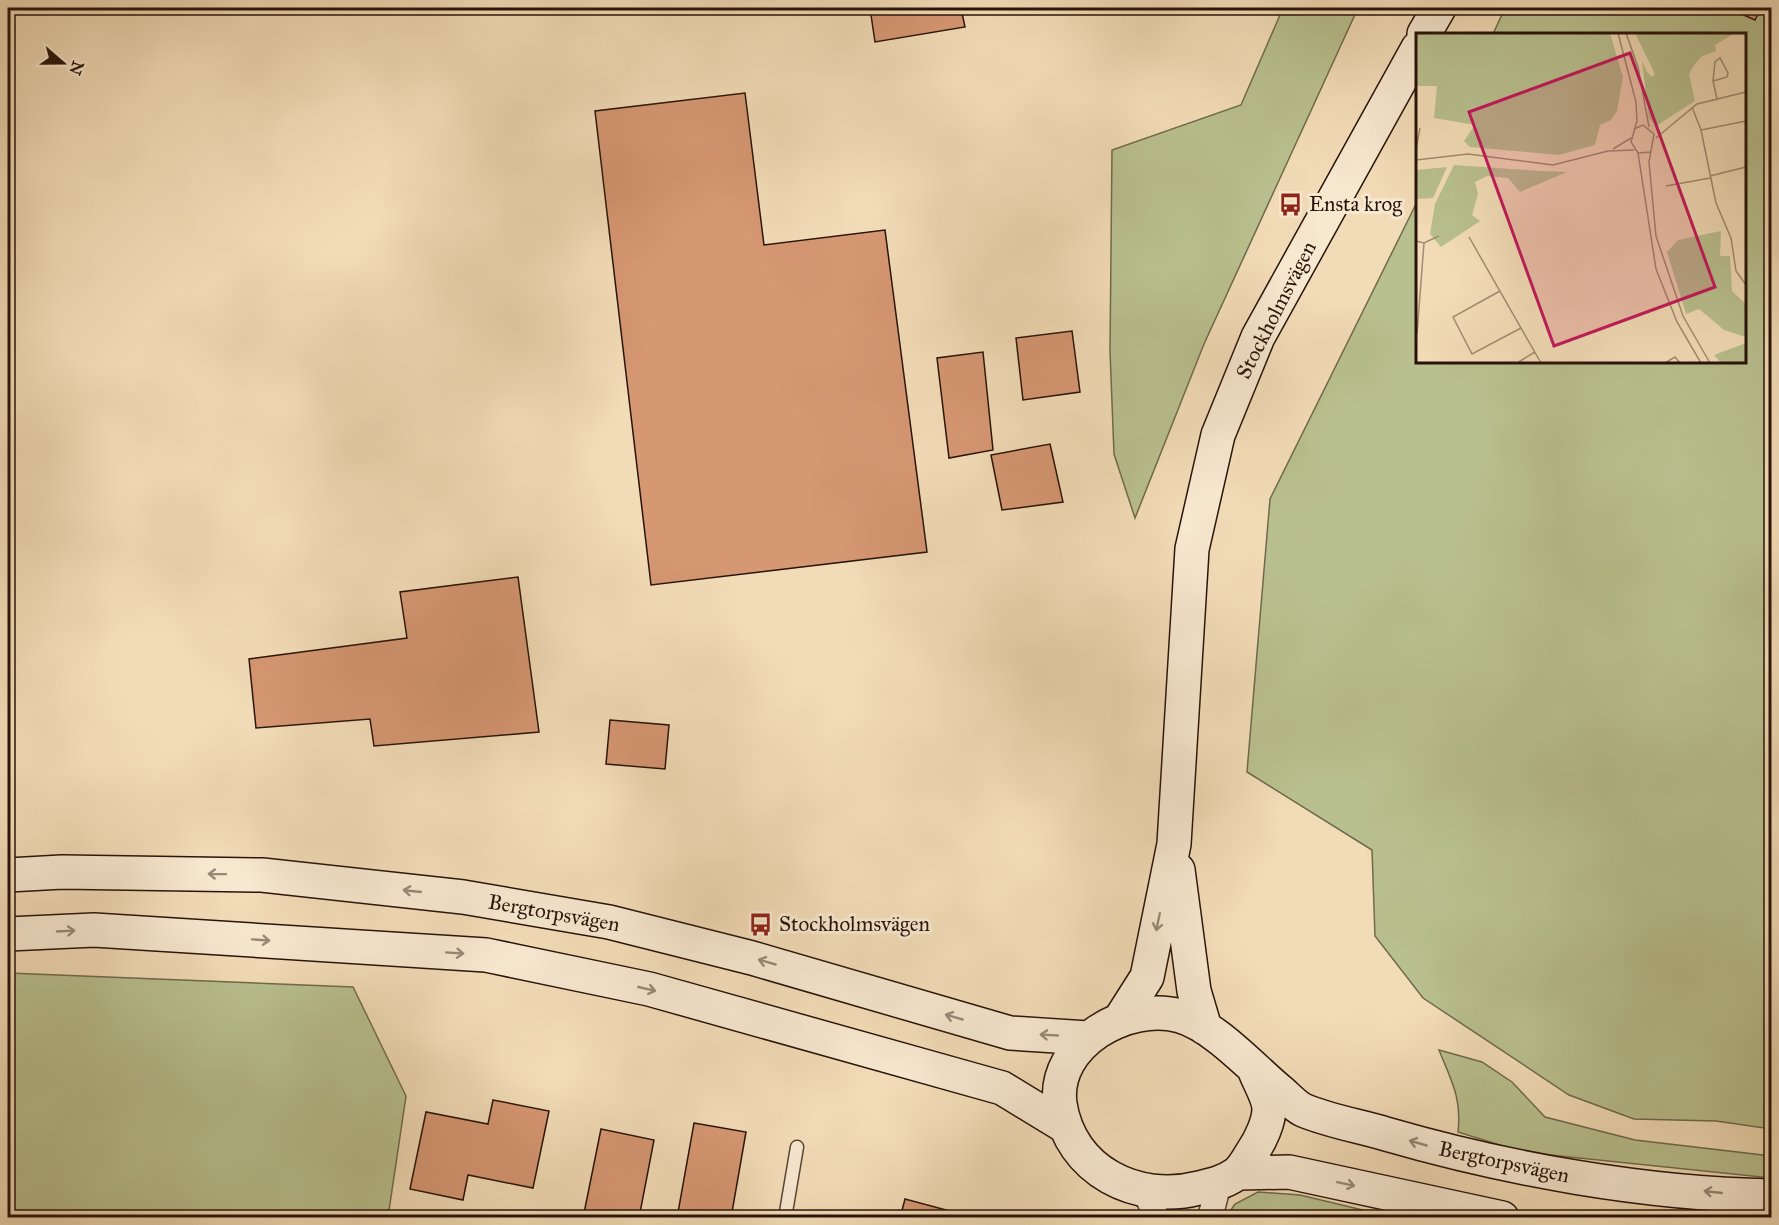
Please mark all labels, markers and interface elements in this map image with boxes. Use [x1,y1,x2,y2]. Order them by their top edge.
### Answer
north arrow [33,33,93,93]
inset map [1416,33,1746,363]
text: N [65,58,88,78]
bus stop icon: Ensta krog [1278,191,1304,217]
place label: Ensta krog [1309,191,1402,217]
street label: Stockholmsvägen [1230,237,1322,383]
one-way arrow [208,868,228,880]
one-way arrow [402,885,422,896]
street label: Bergtorpsvägen [486,889,622,937]
bus stop icon: Stockholmsvägen [748,911,774,937]
place label: Stockholmsvägen [779,911,930,937]
one-way arrow [1152,912,1163,931]
one-way arrow [55,925,75,936]
one-way arrow [250,935,270,946]
one-way arrow [445,947,465,958]
one-way arrow [758,956,777,967]
one-way arrow [637,983,656,995]
one-way arrow [945,1011,964,1022]
one-way arrow [1040,1030,1060,1041]
street label: Bergtorpsvägen [1436,1135,1572,1189]
one-way arrow [1409,1137,1428,1148]
one-way arrow [1336,1179,1355,1190]
one-way arrow [1704,1187,1724,1198]

